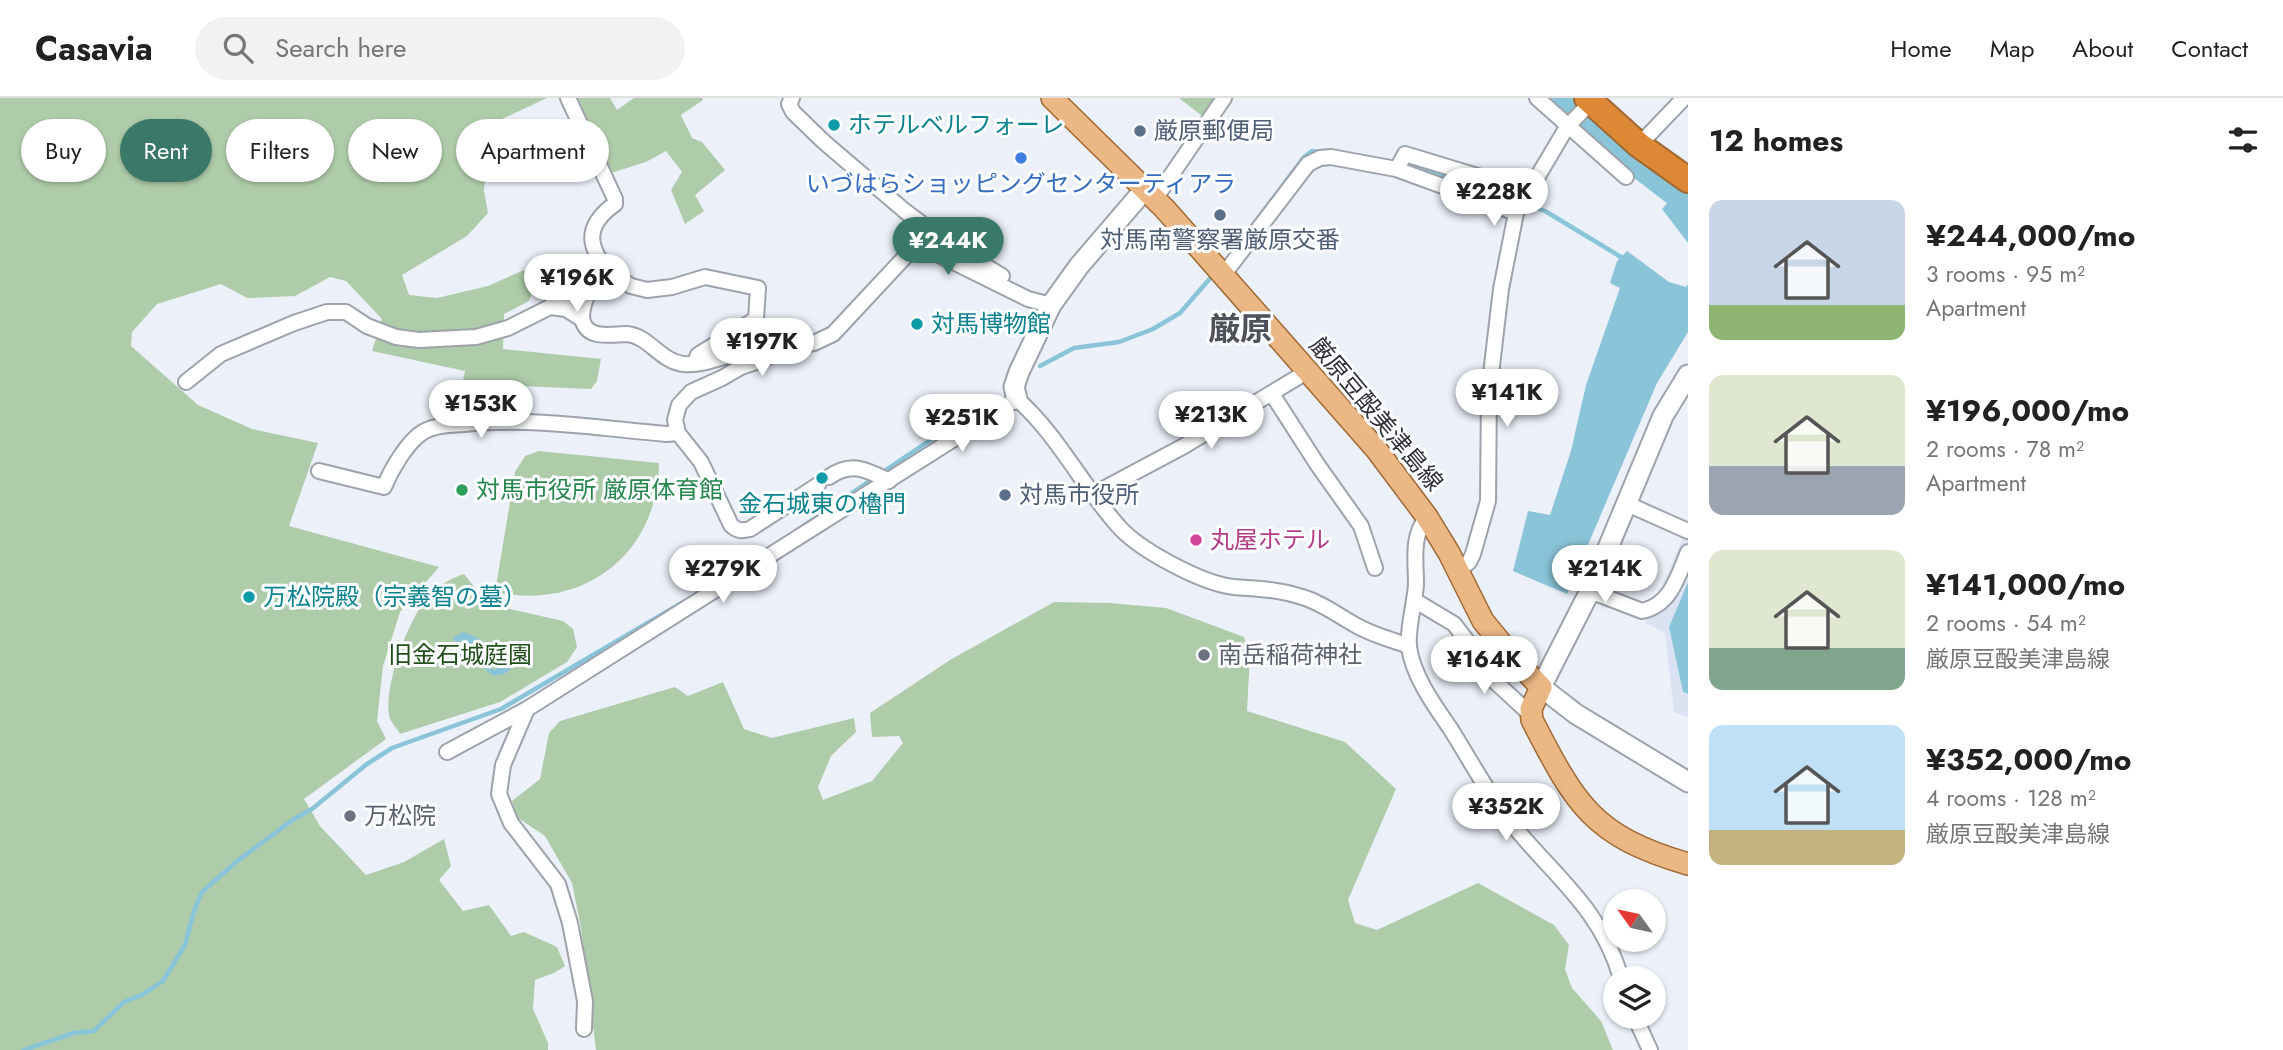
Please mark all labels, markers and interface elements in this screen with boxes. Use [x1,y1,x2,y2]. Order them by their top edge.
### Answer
search box [195,17,685,80]
text: Casavia [35,25,153,72]
icon: search [219,29,257,67]
text: Search here [275,29,406,67]
text: Home [1890,31,1952,66]
text: Map [1990,31,2034,66]
text: About [2072,31,2133,66]
text: Contact [2171,31,2248,66]
place label: ホテルベルフォーレ [848,107,1064,142]
place label: 厳原郵便局 [1154,113,1274,148]
marker: ホテルベルフォーレ [826,117,842,133]
chip: Buy [21,119,106,182]
chip: Rent [120,119,212,182]
chip: Filters [226,119,334,182]
chip: New [348,119,442,182]
chip: Apartment [456,119,609,182]
text: 12 homes [1709,119,1843,162]
icon: filters [2224,121,2262,159]
marker: 厳原郵便局 [1132,123,1148,139]
marker: いづはらショッピングセンターティアラ [1013,150,1029,166]
place label: いづはらショッピングセンターティアラ [806,166,1236,201]
pin: ¥228K [1445,169,1543,228]
text: ¥228K [1456,174,1532,208]
marker: 対馬南警察署厳原交番 [1212,207,1228,223]
text: ¥244,000/mo [1926,214,2135,257]
pin: ¥244K [899,218,997,277]
place label: 対馬南警察署厳原交番 [1100,222,1340,257]
text: ¥244K [909,223,987,257]
icon: home [1765,228,1849,312]
pin: ¥196K [528,254,626,314]
text: 3 rooms · 95 m² [1926,257,2085,291]
text: ¥196K [540,260,614,294]
text: Apartment [1926,291,2026,325]
place label: 対馬博物館 [931,306,1051,341]
district label: 厳原 [1208,306,1272,352]
marker: 対馬博物館 [909,316,925,332]
pin: ¥197K [713,318,811,378]
text: ¥197K [726,324,798,358]
street label: 厳原豆酘美津島線 [1301,329,1451,498]
pin: ¥141K [1458,370,1556,429]
text: ¥141K [1472,375,1542,409]
pin: ¥153K [432,380,530,440]
text: ¥153K [445,386,517,420]
text: ¥196,000/mo [1926,389,2129,432]
pin: ¥213K [1162,392,1260,451]
pin: ¥251K [913,394,1011,454]
text: ¥213K [1175,397,1247,431]
text: ¥251K [925,400,999,434]
icon: home [1765,403,1849,487]
text: 2 rooms · 78 m² [1926,432,2084,466]
text: Apartment [1926,466,2026,500]
marker: 金石城東の櫓門 [814,470,830,486]
place label: 対馬市役所 厳原体育館 [476,472,723,507]
place label: 対馬市役所 [1019,477,1139,512]
marker: 対馬市役所 厳原体育館 [454,482,470,498]
place label: 金石城東の櫓門 [738,486,906,521]
marker: 対馬市役所 [997,487,1013,503]
place label: 丸屋ホテル [1210,522,1330,557]
marker: 丸屋ホテル [1188,532,1204,548]
pin: ¥279K [674,546,772,605]
pin: ¥214K [1556,546,1654,605]
text: ¥279K [685,551,761,585]
text: ¥214K [1568,551,1642,585]
text: ¥141,000/mo [1926,563,2125,606]
icon: home [1765,578,1849,662]
place label: 万松院殿（宗義智の墓） [263,579,527,614]
marker: 万松院殿（宗義智の墓） [241,589,257,605]
text: 2 rooms · 54 m² [1926,606,2086,640]
pin: ¥164K [1435,636,1533,696]
park label: 旧金石城庭園 [388,637,532,672]
place label: 南岳稲荷神社 [1218,637,1362,672]
text: ¥164K [1447,642,1521,676]
text: 厳原豆酘美津島線 [1926,642,2110,676]
marker: 南岳稲荷神社 [1196,647,1212,663]
text: ¥352,000/mo [1926,738,2131,781]
icon: home [1765,753,1849,837]
text: 4 rooms · 128 m² [1926,781,2096,815]
pin: ¥352K [1457,784,1555,843]
text: ¥352K [1468,789,1544,823]
place label: 万松院 [364,798,436,833]
marker: 万松院 [342,808,358,824]
text: 厳原豆酘美津島線 [1926,817,2110,851]
north arrow [1603,889,1666,952]
map controls [1603,889,1666,1029]
button: layers [1603,966,1666,1029]

